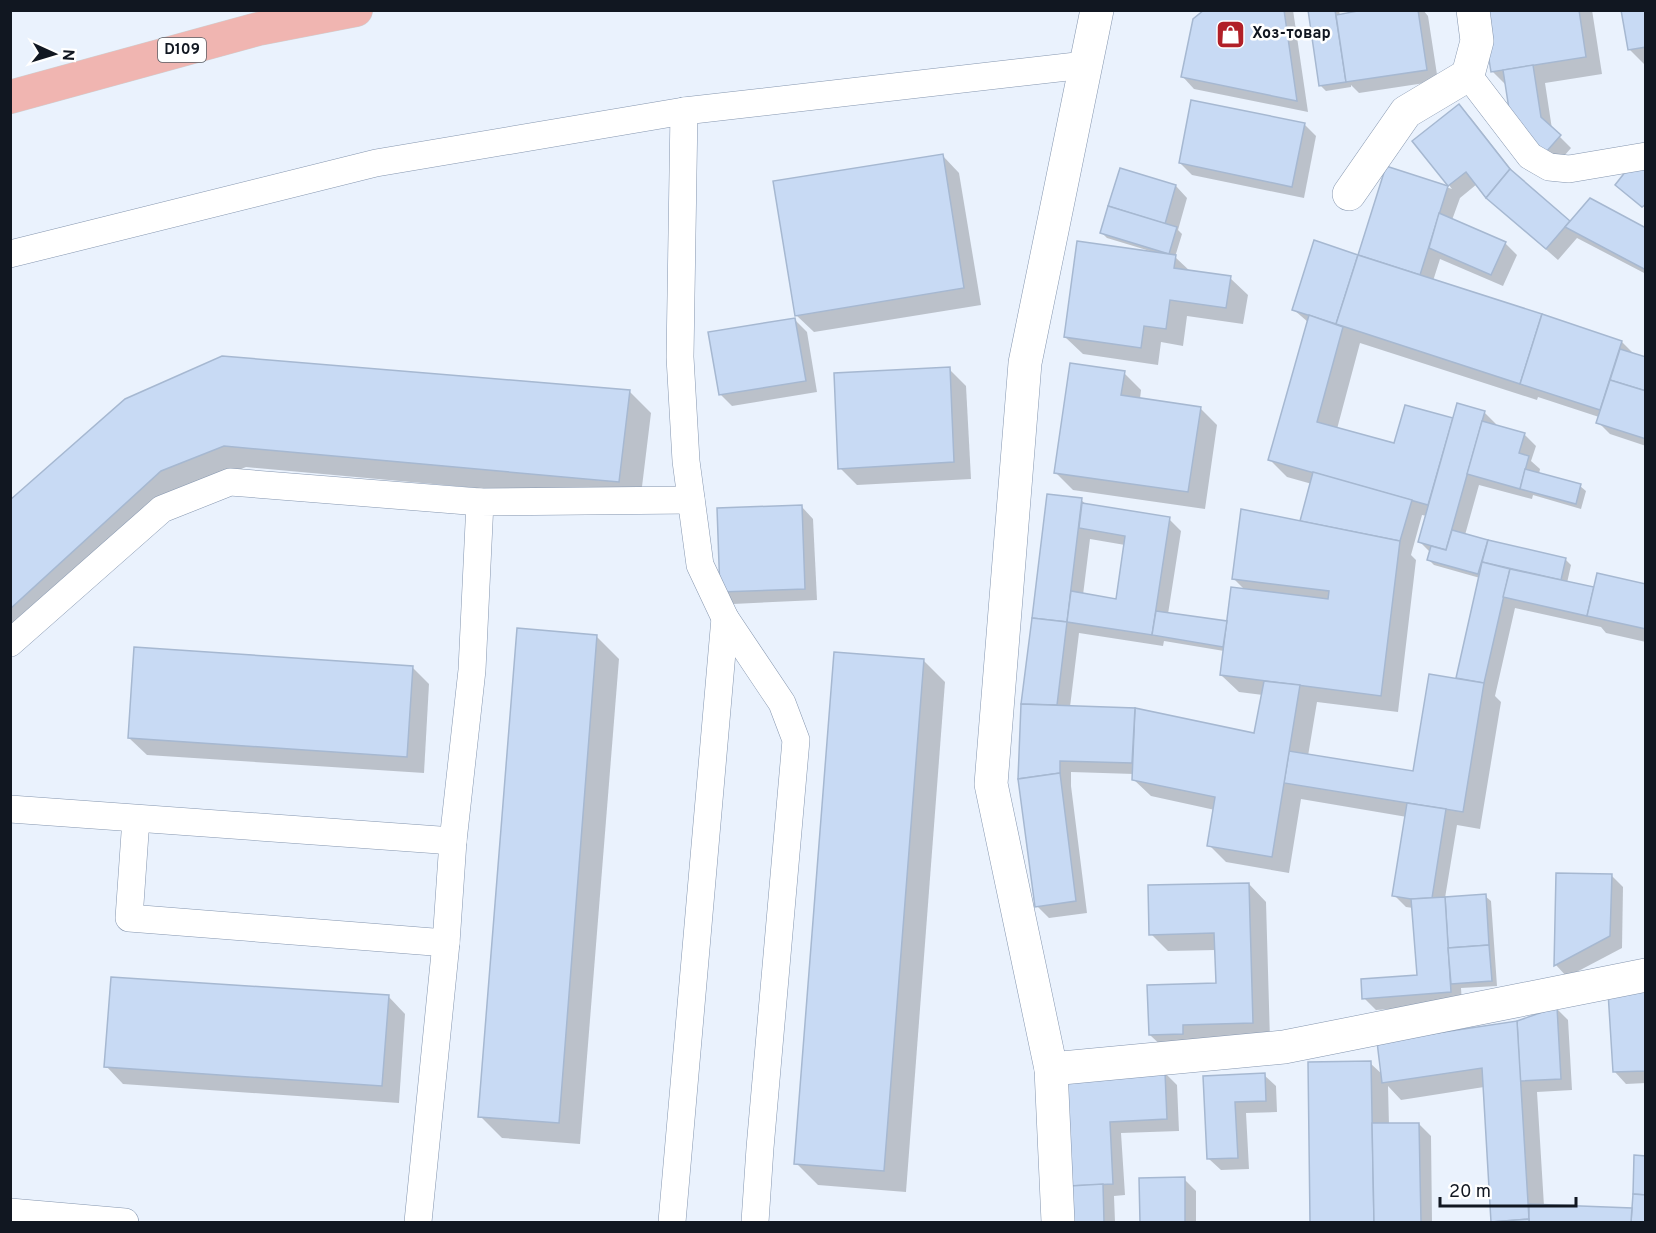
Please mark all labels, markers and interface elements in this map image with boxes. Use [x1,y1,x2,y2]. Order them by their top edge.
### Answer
shop icon: Хоз-товар [1215,18,1247,50]
north arrow [24,24,84,84]
place label: Хоз-товар [1252,24,1331,44]
road number: D109 [158,38,206,62]
text: N [57,48,77,61]
scale bar [1440,1170,1576,1208]
text: 20 m [1449,1181,1491,1204]

